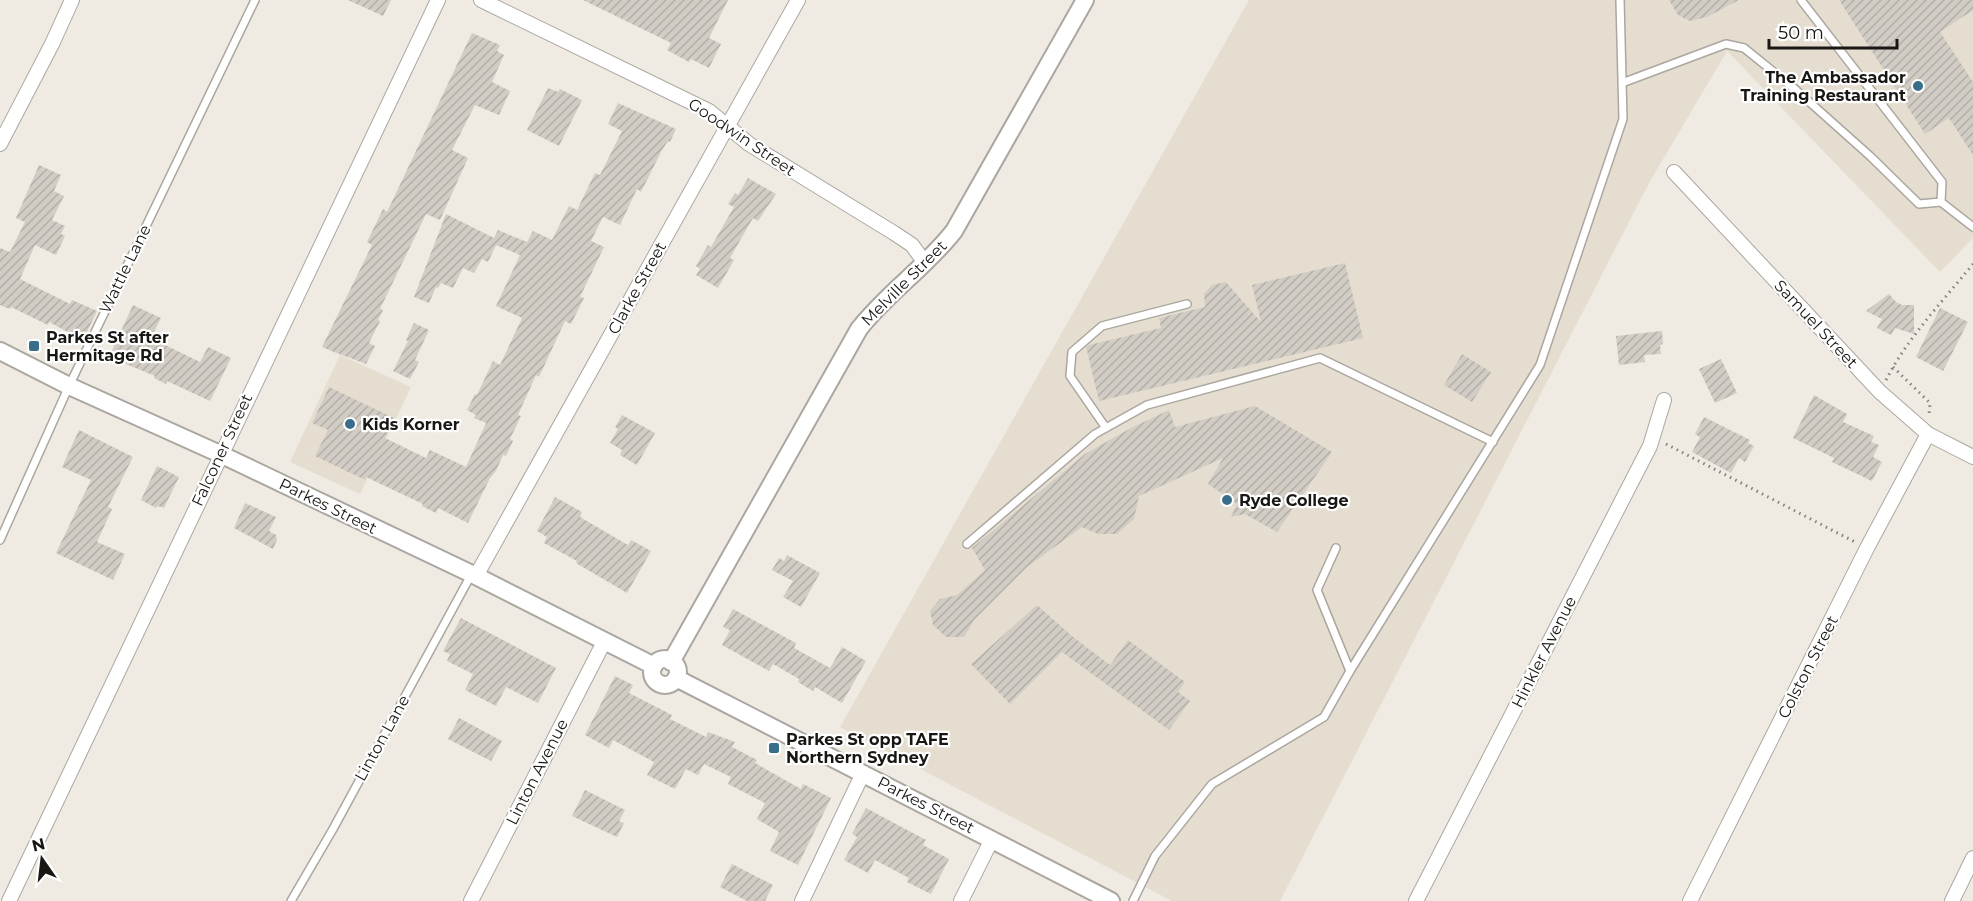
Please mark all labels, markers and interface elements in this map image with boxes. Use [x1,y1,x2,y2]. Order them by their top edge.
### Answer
scale bar [1769,12,1896,50]
text: 50 m [1778,22,1824,44]
place label: The Ambassador Training Restaurant [1741,68,1906,105]
marker: The Ambassador Training Restaurant [1911,79,1925,93]
street label: Goodwin Street [685,94,800,180]
street label: Wattle Lane [95,221,155,317]
street label: Melville Street [857,236,951,330]
street label: Clarke Street [604,238,670,338]
street label: Samuel Street [1770,276,1862,372]
place label: Parkes St after Hermitage Rd [46,328,169,365]
marker: Parkes St after Hermitage Rd [27,339,41,353]
street label: Falconer Street [188,390,257,509]
place label: Kids Korner [362,415,460,434]
marker: Kids Korner [343,417,357,431]
street label: Parkes Street [276,474,380,538]
place label: Ryde College [1239,491,1349,510]
marker: Ryde College [1220,493,1234,507]
street label: Hinkler Avenue [1508,593,1580,711]
street label: Colston Street [1774,612,1842,722]
street label: Linton Lane [351,692,413,784]
street label: Linton Avenue [502,716,572,828]
place label: Parkes St opp TAFE Northern Sydney [786,730,949,767]
marker: Parkes St opp TAFE Northern Sydney [767,741,781,755]
street label: Parkes Street [874,772,978,838]
north arrow [12,829,72,889]
text: N [30,834,47,856]

